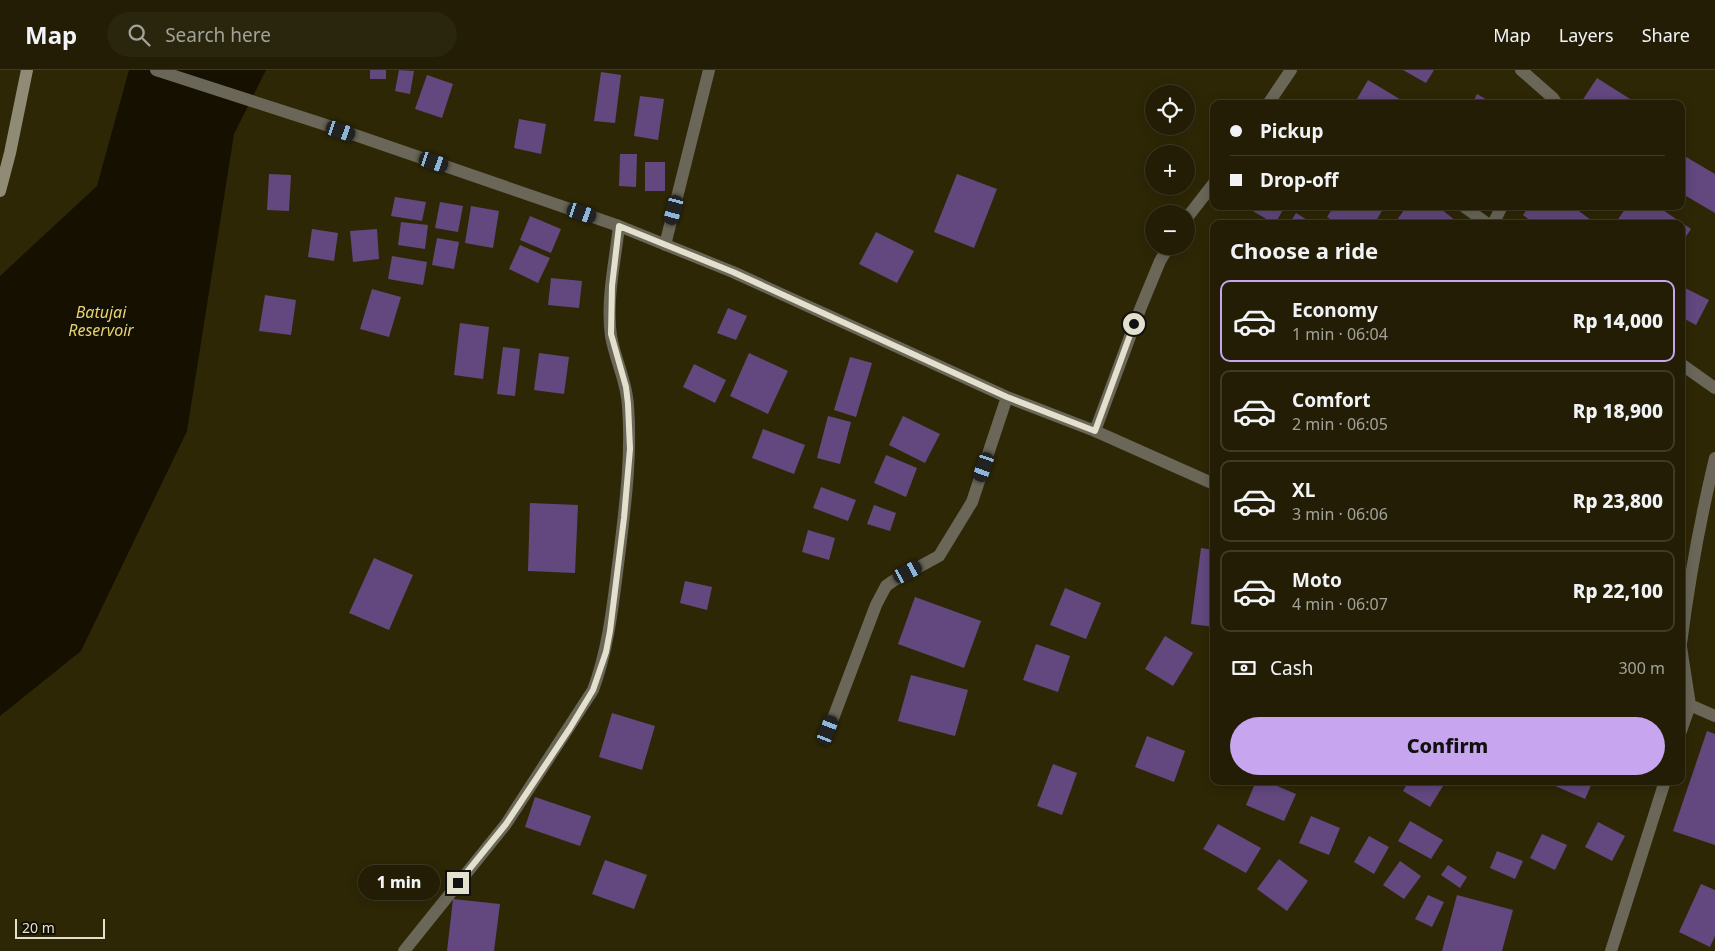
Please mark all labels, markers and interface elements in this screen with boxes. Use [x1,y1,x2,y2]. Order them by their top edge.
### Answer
search box [107,12,457,57]
text: Map [25,18,77,51]
icon: search [125,21,153,49]
text: Search here [165,22,271,48]
text: Map [1493,23,1531,47]
text: Layers [1559,23,1614,47]
text: Share [1642,23,1690,47]
map controls [1145,85,1195,255]
button: locate [1145,85,1195,135]
text: Pickup [1260,118,1323,144]
car [324,119,357,143]
button: + [1145,145,1195,195]
car [417,150,450,174]
text: Drop-off [1260,167,1339,193]
car [662,194,685,226]
car [565,201,598,225]
button: − [1145,205,1195,255]
text: Choose a ride [1230,235,1378,265]
text: Economy [1292,297,1378,323]
icon: car [1232,299,1277,344]
water label: Batujai Reservoir [68,301,134,341]
text: Rp 14,000 [1573,308,1663,334]
route start [1123,313,1145,335]
text: 1 min · 06:04 [1292,323,1388,345]
text: Comfort [1292,387,1371,413]
icon: car [1232,389,1277,434]
text: Rp 18,900 [1573,398,1663,424]
text: 2 min · 06:05 [1292,413,1388,435]
car [972,450,995,484]
text: XL [1292,477,1315,503]
icon: car [1232,479,1277,524]
text: Rp 23,800 [1573,488,1663,514]
text: 3 min · 06:06 [1292,503,1388,525]
car [891,558,924,586]
text: Moto [1292,567,1342,593]
icon: car [1232,569,1277,614]
text: Rp 22,100 [1573,578,1663,604]
text: 4 min · 06:07 [1292,593,1388,615]
icon: cash [1230,654,1258,682]
text: Cash [1270,655,1314,681]
text: 300 m [1618,657,1665,679]
car [815,713,840,747]
button: Confirm [1230,717,1665,775]
callout: 1 min [358,866,440,900]
text: 1 min [377,871,421,893]
route end [447,872,469,894]
scale bar [15,916,105,939]
text: 20 m [22,918,55,937]

